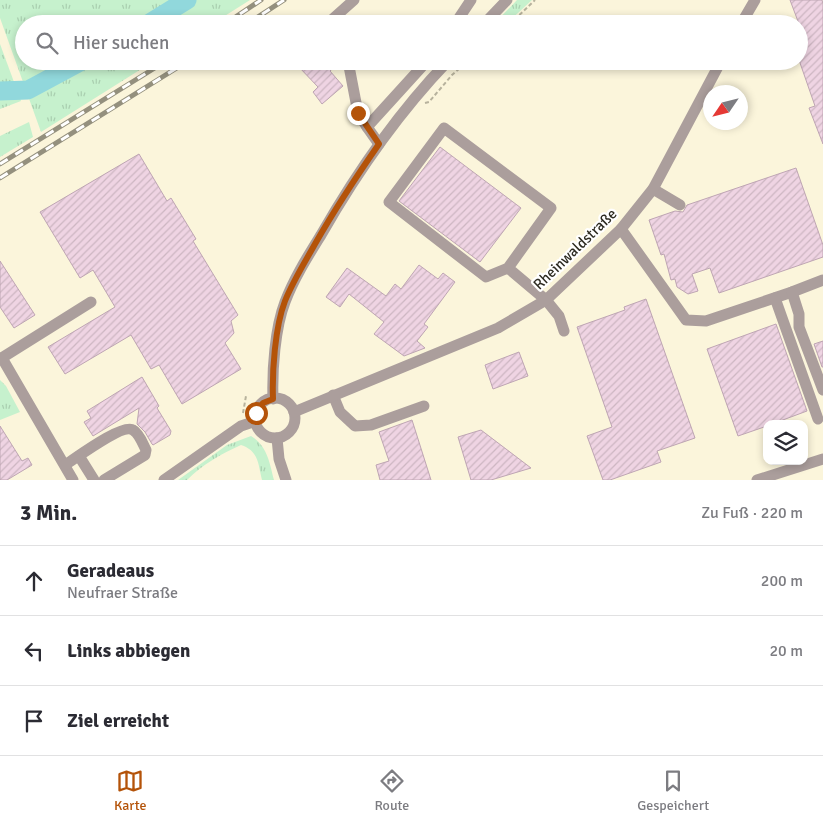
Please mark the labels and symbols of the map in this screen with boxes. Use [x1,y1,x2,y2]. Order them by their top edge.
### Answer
north arrow [703,85,748,130]
route end [347,102,370,125]
street label: Rheinwaldstraße [530,205,620,293]
route start [245,402,268,425]

